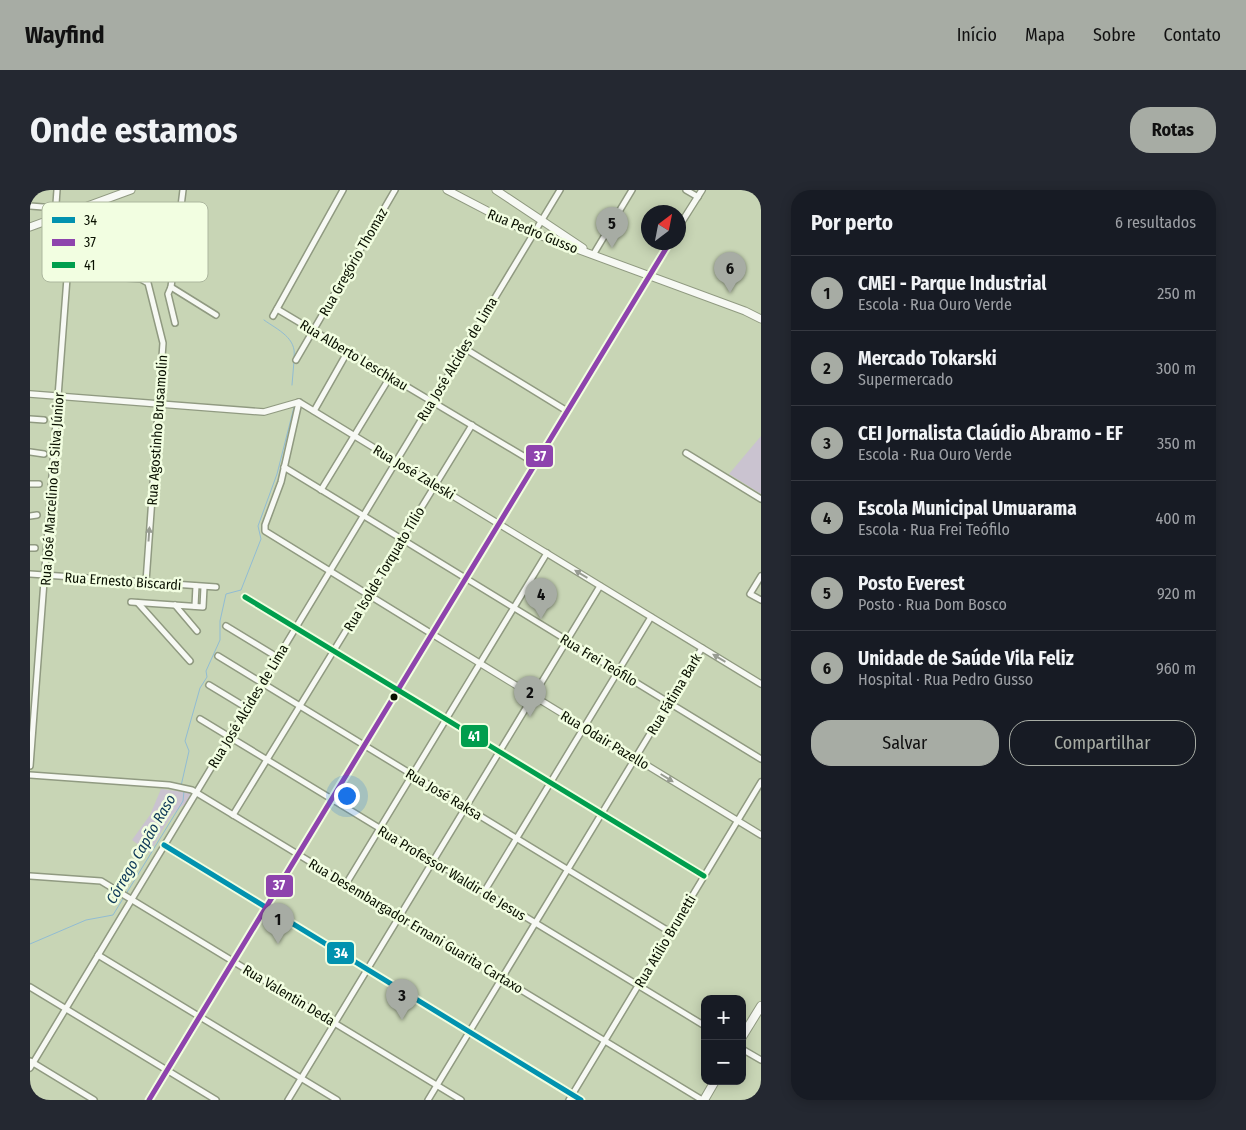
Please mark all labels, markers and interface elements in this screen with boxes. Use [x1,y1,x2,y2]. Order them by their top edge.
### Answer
text: Wayfind [25,21,105,49]
text: Início [957,24,997,46]
text: Mapa [1025,24,1065,46]
text: Sobre [1093,24,1136,46]
text: Contato [1164,24,1221,46]
button: Rotas [1130,107,1216,153]
text: Onde estamos [30,109,238,151]
legend [42,202,208,282]
street label: Rua Gregório Thomaz [316,205,391,319]
north arrow [641,205,686,250]
street label: Rua Pedro Gusso [485,206,581,257]
pin: 5 [596,207,628,248]
text: Por perto [811,210,893,236]
text: 34 [84,212,97,229]
text: 6 resultados [1115,213,1196,232]
text: 37 [84,234,96,251]
pin: 6 [714,252,746,293]
text: 41 [84,257,95,274]
text: CMEI - Parque Industrial [858,272,1046,295]
text: 1 [824,284,830,303]
text: 250 m [1157,284,1196,303]
street label: Rua José Alcides de Lima [414,294,501,424]
text: Escola · Rua Ouro Verde [858,295,1012,314]
street label: Rua Alberto Leschkau [297,316,411,394]
text: Mercado Tokarski [858,347,997,370]
street label: Rua Agostinho Brusamolin [144,354,171,506]
text: 2 [823,359,831,378]
text: 300 m [1156,359,1196,378]
text: Supermercado [858,370,953,389]
street label: Rua José Marcelino da Silva Júnior [37,392,68,586]
text: CEI Jornalista Claúdio Abramo - EF [858,422,1123,445]
text: 3 [823,434,831,453]
text: 350 m [1157,434,1196,453]
street label: Rua José Zaleski [370,441,458,503]
line badge: 37 [525,444,554,468]
text: Escola · Rua Ouro Verde [858,445,1012,464]
text: 37 [533,448,546,465]
text: Escola Municipal Umuarama [858,497,1077,520]
street label: Rua Isolde Torquato Tílio [340,504,428,635]
text: 4 [823,509,831,528]
text: 400 m [1156,509,1196,528]
text: Escola · Rua Frei Teófilo [858,520,1010,539]
one-way arrow [145,525,153,541]
street label: Rua Ernesto Biscardi [64,569,182,594]
one-way arrow [574,569,587,578]
text: Posto Everest [858,572,965,595]
pin: 4 [525,578,557,619]
text: 5 [823,584,831,603]
text: 920 m [1157,584,1196,603]
text: Posto · Rua Dom Bosco [858,595,1007,614]
street label: Rua Frei Teófilo [557,631,641,690]
street label: Rua José Alcides de Lima [205,641,292,771]
text: Unidade de Saúde Vila Feliz [858,647,1074,670]
street label: Rua Fátima Bark [643,650,706,738]
one-way arrow [713,654,726,663]
text: 6 [823,659,831,678]
text: 960 m [1156,659,1196,678]
text: Hospital · Rua Pedro Gusso [858,670,1033,689]
pin: 2 [514,676,546,717]
unlabelled marker [389,692,399,702]
street label: Rua Odair Pazello [557,707,652,774]
button: Salvar [811,720,999,766]
button: Compartilhar [1009,720,1196,766]
line badge: 41 [460,724,489,748]
text: 41 [468,728,480,745]
street label: Rua José Raksa [402,765,485,824]
one-way arrow [661,774,674,783]
your location [334,783,360,809]
water label: Córrego Capão Raso [102,791,180,907]
street label: Rua Professor Waldir de Jesus [375,822,529,924]
street label: Rua Desembargador Ernani Guarita Cartaxo [305,855,526,997]
line badge: 37 [265,874,294,898]
text: 37 [272,877,285,894]
street label: Rua Atílio Brunetti [631,892,700,991]
pin: 1 [262,903,294,944]
line badge: 34 [326,941,355,965]
text: 34 [333,945,348,962]
street label: Rua Valentin Deda [240,961,338,1030]
pin: 3 [386,979,418,1020]
map controls [701,995,746,1085]
button: + [701,995,746,1040]
button: − [701,1040,746,1085]

